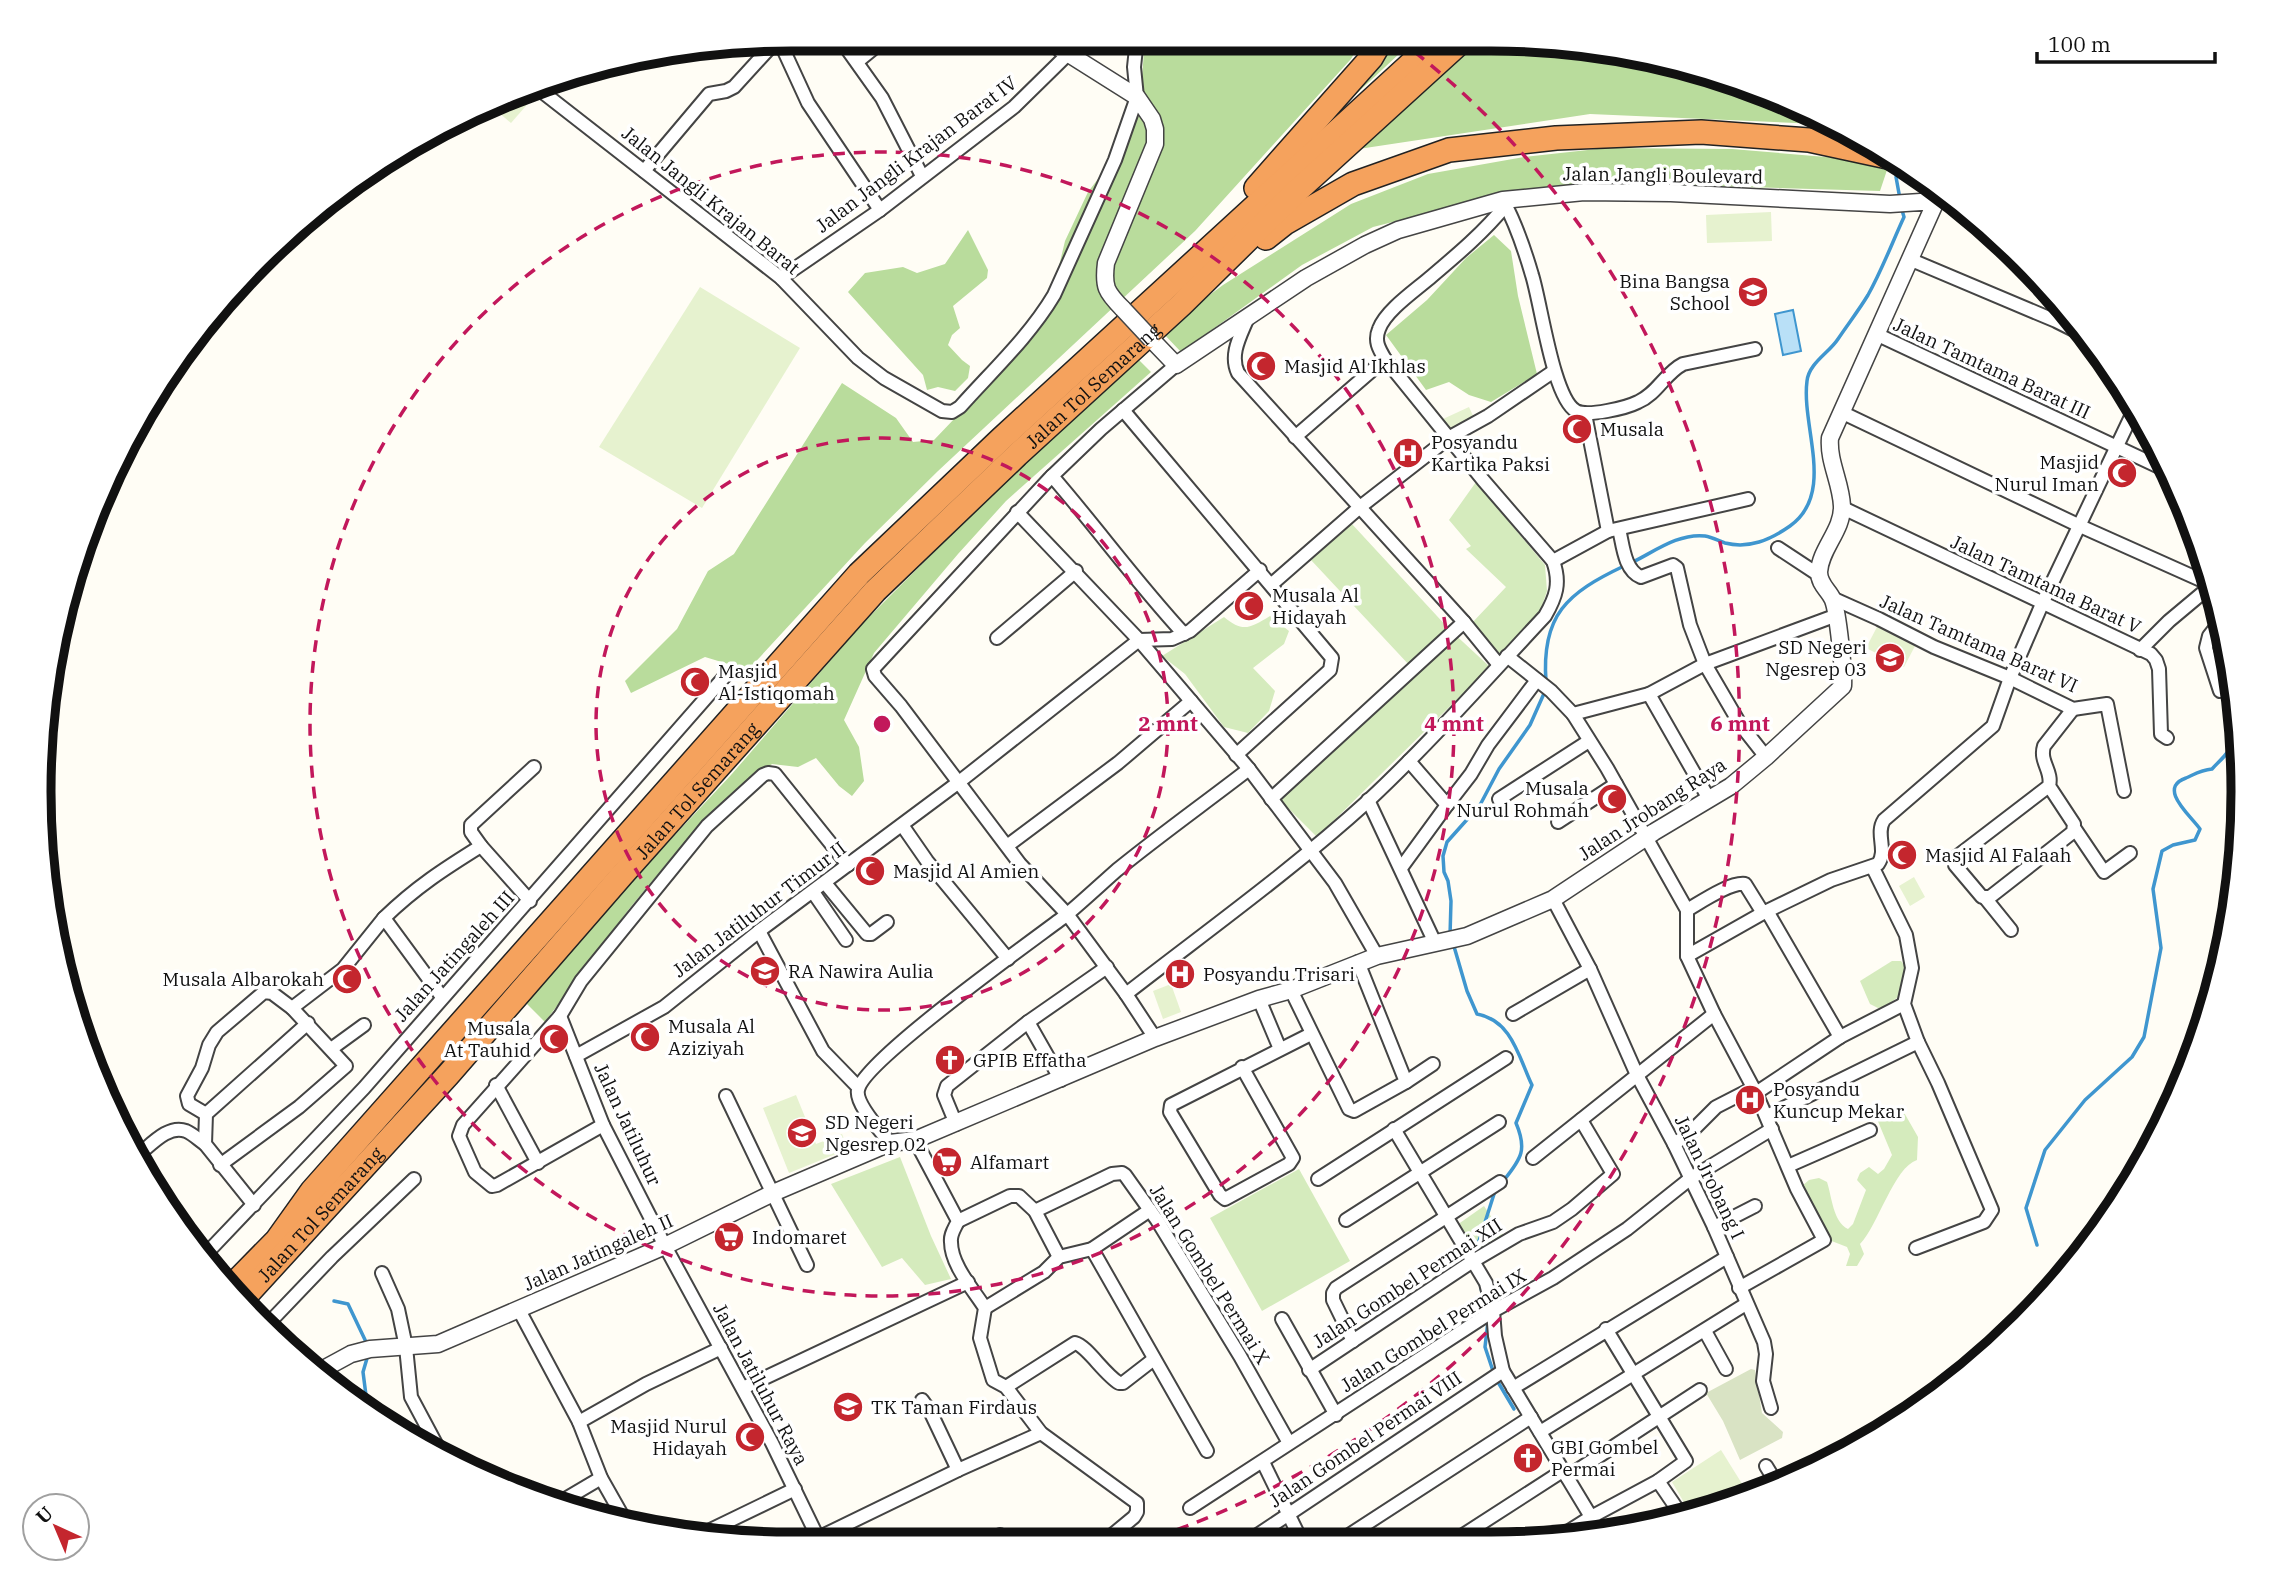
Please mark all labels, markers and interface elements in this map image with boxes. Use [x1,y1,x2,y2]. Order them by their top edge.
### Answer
scale bar [2037,21,2216,65]
text: 100 m [2048,30,2111,58]
street label: Jalan Jangli Krajan Barat IV [811,70,1022,238]
street label: Jalan Jangli Krajan Barat [617,121,805,279]
street label: Jalan Jangli Boulevard [1563,161,1763,189]
place label: Bina Bangsa School [1619,269,1730,315]
school or university icon: Bina Bangsa School [1736,275,1770,309]
street label: Jalan Tamtama Barat III [1890,312,2094,424]
street label: Jalan Tol Semarang [1020,317,1166,453]
mosque icon: Masjid Al Ikhlas [1244,349,1278,383]
place label: Masjid Al Ikhlas [1284,354,1426,378]
mosque icon: Musala [1560,412,1594,446]
place label: Musala [1600,417,1664,441]
place label: Posyandu Kartika Paksi [1431,430,1550,476]
hospital icon: Posyandu Kartika Paksi [1391,436,1425,470]
place label: Masjid Nurul Iman [1995,450,2099,496]
mosque icon: Masjid Nurul Iman [2105,456,2139,490]
street label: Jalan Tamtama Barat V [1947,529,2145,639]
place label: Musala Al Hidayah [1272,583,1359,629]
mosque icon: Musala Al Hidayah [1232,589,1266,623]
street label: Jalan Tamtama Barat VI [1877,589,2081,697]
place label: SD Negeri Ngesrep 03 [1765,635,1867,681]
school or university icon: SD Negeri Ngesrep 03 [1873,641,1907,675]
place label: Masjid Al-Istiqomah [718,659,835,705]
mosque icon: Masjid Al-Istiqomah [678,665,712,699]
text: 2 mnt [1138,709,1198,737]
text: 4 mnt [1424,709,1484,737]
text: 6 mnt [1710,709,1770,737]
centre of rings [870,712,894,736]
street label: Jalan Tol Semarang [630,717,765,864]
street label: Jalan Jrobang Raya [1574,752,1730,866]
place label: Musala Nurul Rohmah [1456,776,1589,822]
mosque icon: Musala Nurul Rohmah [1595,782,1629,816]
street label: Jalan Jatiluhur Timur II [667,836,851,982]
mosque icon: Masjid Al Falaah [1885,838,1919,872]
place label: Masjid Al Falaah [1925,843,2072,867]
mosque icon: Masjid Al Amien [853,854,887,888]
place label: Masjid Al Amien [893,859,1039,883]
street label: Jalan Jatingaleh III [389,886,519,1026]
school or university icon: RA Nawira Aulia [748,954,782,988]
hospital icon: Posyandu Trisari [1163,957,1197,991]
place label: RA Nawira Aulia [788,959,934,983]
mosque icon: Musala Albarokah [330,962,364,996]
place label: Posyandu Trisari [1203,962,1355,986]
place label: Musala Albarokah [163,967,324,991]
place label: Musala Al Aziziyah [668,1014,755,1060]
place label: Musala At Tauhid [444,1016,531,1062]
mosque icon: Musala Al Aziziyah [628,1020,662,1054]
mosque icon: Musala At Tauhid [537,1022,571,1056]
church icon: GPIB Effatha [933,1043,967,1077]
place label: GPIB Effatha [973,1048,1087,1072]
street label: Jalan Jatiluhur [589,1059,667,1190]
place label: Posyandu Kuncup Mekar [1773,1077,1905,1123]
hospital icon: Posyandu Kuncup Mekar [1733,1083,1767,1117]
place label: SD Negeri Ngesrep 02 [825,1110,927,1156]
street label: Jalan Jrobang I [1670,1111,1750,1243]
school or university icon: SD Negeri Ngesrep 02 [785,1116,819,1150]
street label: Jalan Tol Semarang [252,1141,389,1287]
supermarket icon: Alfamart [930,1145,964,1179]
place label: Alfamart [970,1150,1050,1174]
street label: Jalan Gombel Permai X [1145,1180,1275,1369]
street label: Jalan Jatingaleh II [520,1208,676,1296]
street label: Jalan Gombel Permai XII [1308,1213,1506,1353]
supermarket icon: Indomaret [712,1220,746,1254]
place label: Indomaret [752,1225,847,1249]
street label: Jalan Gombel Permai IX [1336,1263,1530,1397]
street label: Jalan Jatiluhur Raya [708,1299,814,1469]
street label: Jalan Gombel Permai VIII [1264,1366,1466,1512]
school or university icon: TK Taman Firdaus [831,1390,865,1424]
place label: TK Taman Firdaus [871,1395,1037,1419]
place label: Masjid Nurul Hidayah [610,1414,727,1460]
mosque icon: Masjid Nurul Hidayah [733,1420,767,1454]
place label: GBI Gombel Permai [1551,1435,1659,1481]
church icon: GBI Gombel Permai [1511,1441,1545,1475]
north arrow [21,1492,91,1562]
text: U [31,1501,58,1528]

